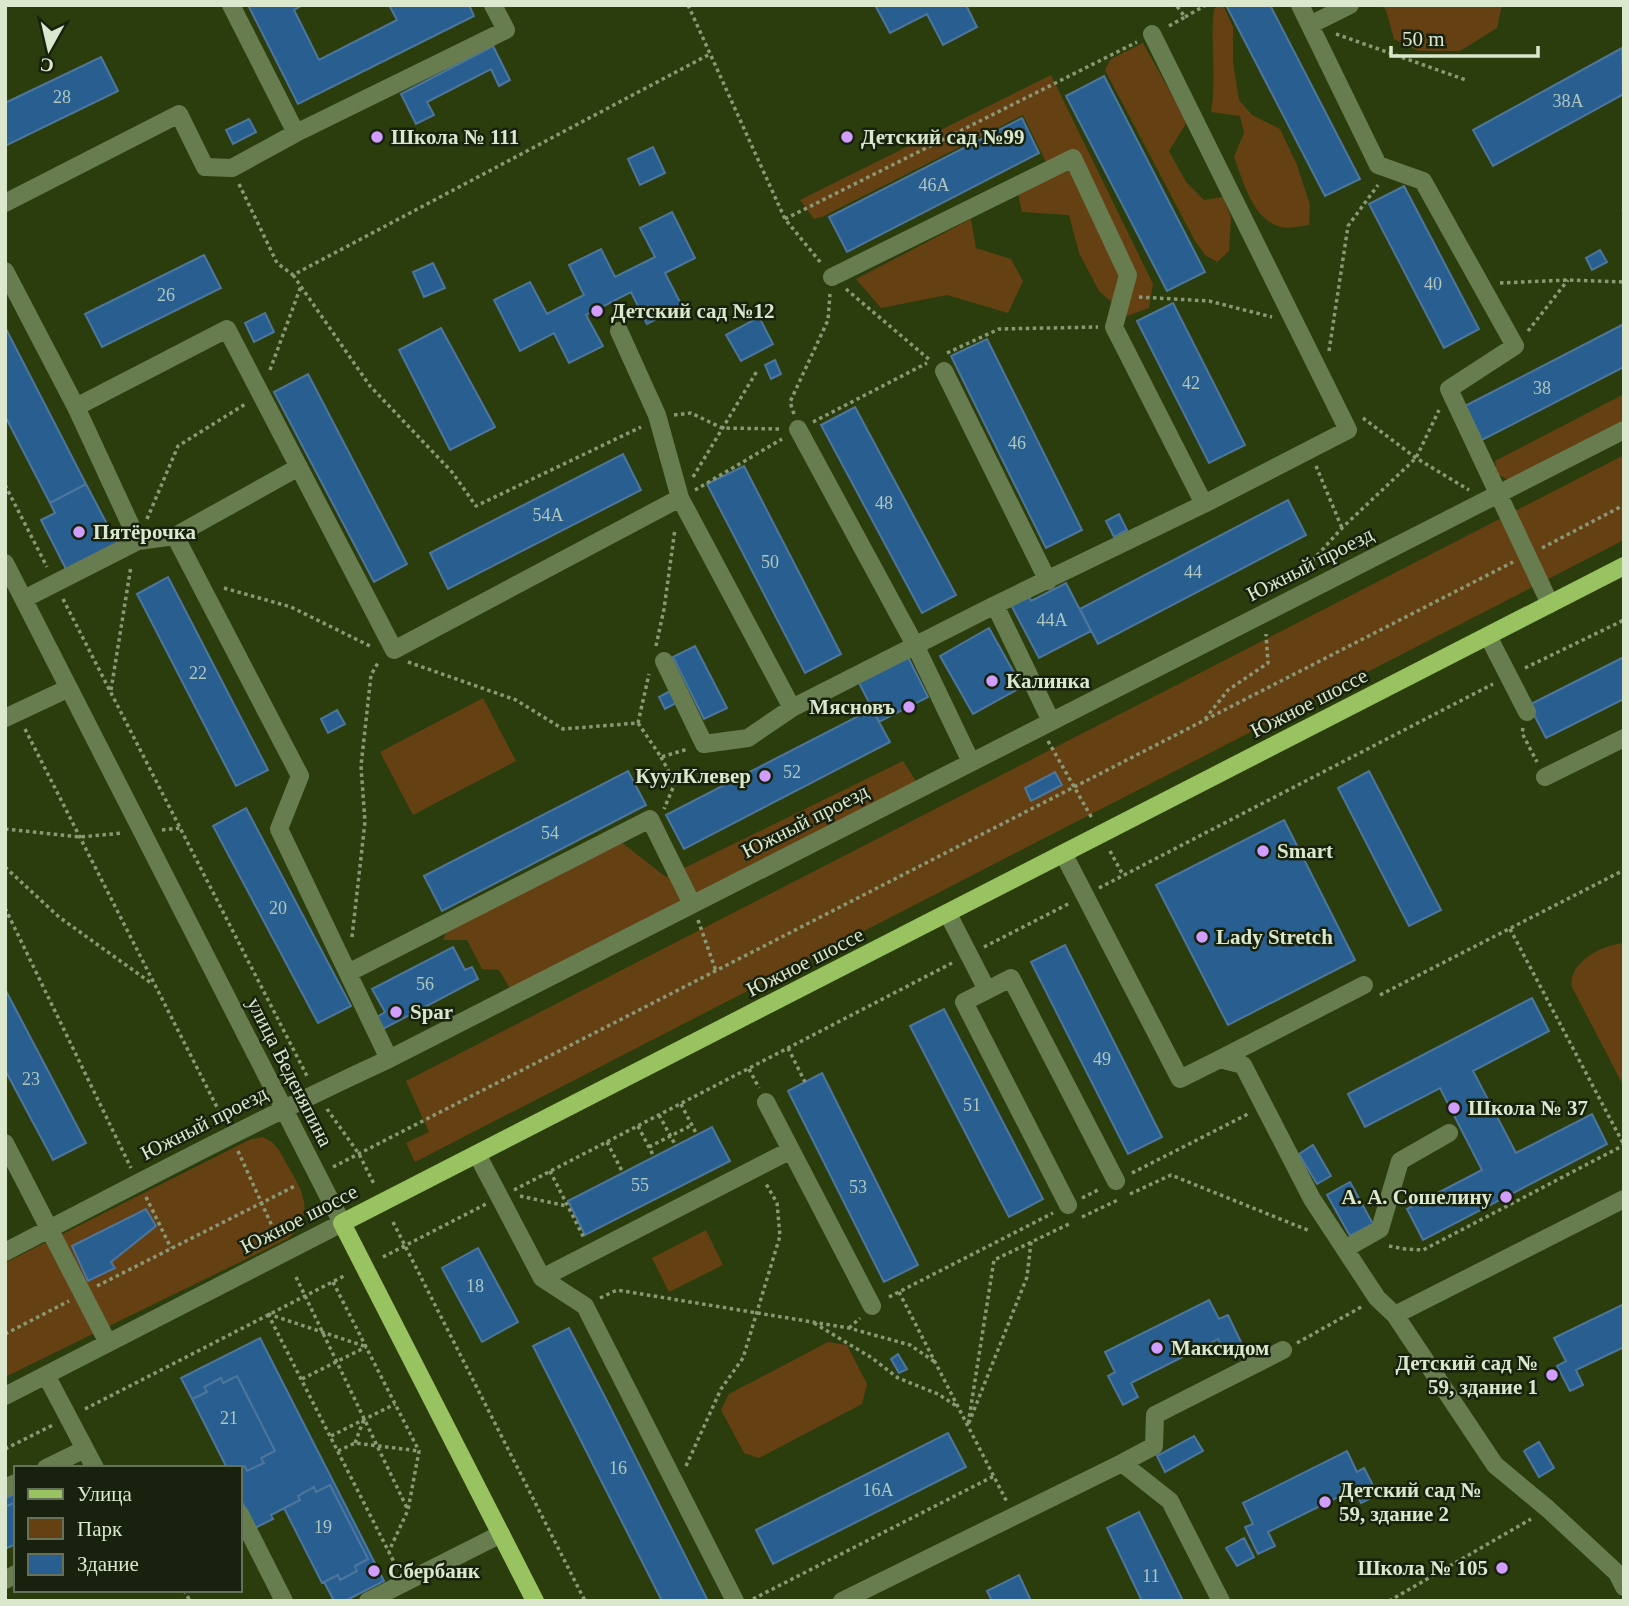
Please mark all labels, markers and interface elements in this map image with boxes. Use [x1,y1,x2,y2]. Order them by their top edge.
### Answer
north arrow [14,14,84,84]
scale bar [1391,14,1538,58]
text: 50 m [1402,27,1445,51]
text: С [38,54,55,77]
house number: 28 [53,87,71,107]
house number: 38А [1553,91,1584,111]
place label: Школа № 111 [391,125,519,149]
place label: Детский сад №99 [861,125,1025,149]
marker: Школа № 111 [369,129,385,145]
marker: Детский сад №99 [839,129,855,145]
house number: 46А [919,175,950,195]
house number: 40 [1424,274,1442,294]
house number: 26 [157,285,175,305]
place label: Детский сад №12 [611,299,775,323]
marker: Детский сад №12 [589,303,605,319]
house number: 42 [1182,373,1200,393]
house number: 38 [1533,378,1551,398]
house number: 46 [1008,433,1026,453]
house number: 48 [875,493,893,513]
house number: 54А [533,505,564,525]
place label: Пятёрочка [93,520,197,544]
street label: Южный проезд [1243,522,1378,606]
marker: Пятёрочка [71,524,87,540]
house number: 50 [761,552,779,572]
house number: 44 [1184,562,1202,582]
house number: 44А [1037,610,1068,630]
house number: 22 [189,663,207,683]
street label: Южное шоссе [1246,663,1372,743]
place label: Калинка [1006,669,1090,693]
marker: Калинка [984,673,1000,689]
place label: Мясновъ [809,695,895,719]
marker: Мясновъ [901,699,917,715]
house number: 52 [783,762,801,782]
place label: КуулКлевер [635,764,751,788]
marker: КуулКлевер [757,768,773,784]
street label: Южный проезд [738,779,873,863]
house number: 54 [541,823,559,843]
place label: Smart [1277,839,1333,863]
marker: Smart [1255,843,1271,859]
house number: 20 [269,898,287,918]
street label: Южное шоссе [742,922,868,1002]
place label: Lady Stretch [1216,925,1333,949]
marker: Lady Stretch [1194,929,1210,945]
house number: 56 [416,974,434,994]
street label: улица Веденяпина [242,993,338,1151]
place label: Spar [410,1000,453,1024]
marker: Spar [388,1004,404,1020]
house number: 49 [1093,1049,1111,1069]
house number: 23 [22,1069,40,1089]
street label: Южный проезд [137,1081,272,1165]
house number: 51 [963,1095,981,1115]
place label: Школа № 37 [1468,1096,1588,1120]
marker: Школа № 37 [1446,1100,1462,1116]
house number: 55 [631,1175,649,1195]
house number: 53 [849,1177,867,1197]
street label: Южное шоссе [236,1179,362,1259]
place label: А. А. Сошелину [1341,1185,1492,1209]
marker: А. А. Сошелину [1498,1189,1514,1205]
house number: 18 [466,1276,484,1296]
place label: Максидом [1171,1336,1269,1360]
marker: Максидом [1149,1340,1165,1356]
place label: Детский сад № 59, здание 1 [1395,1351,1538,1399]
marker: Детский сад № 59, здание 1 [1544,1367,1560,1383]
house number: 21 [220,1408,238,1428]
house number: 16 [609,1458,627,1478]
legend [14,1466,242,1592]
place label: Детский сад № 59, здание 2 [1339,1478,1482,1526]
house number: 16А [863,1480,894,1500]
text: Улица [77,1482,132,1506]
marker: Детский сад № 59, здание 2 [1317,1494,1333,1510]
text: Парк [77,1517,123,1541]
house number: 19 [314,1517,332,1537]
text: Здание [77,1552,139,1576]
place label: Школа № 105 [1358,1556,1488,1580]
place label: Сбербанк [388,1559,481,1583]
marker: Школа № 105 [1494,1560,1510,1576]
marker: Сбербанк [366,1563,382,1579]
house number: 11 [1142,1566,1160,1586]

